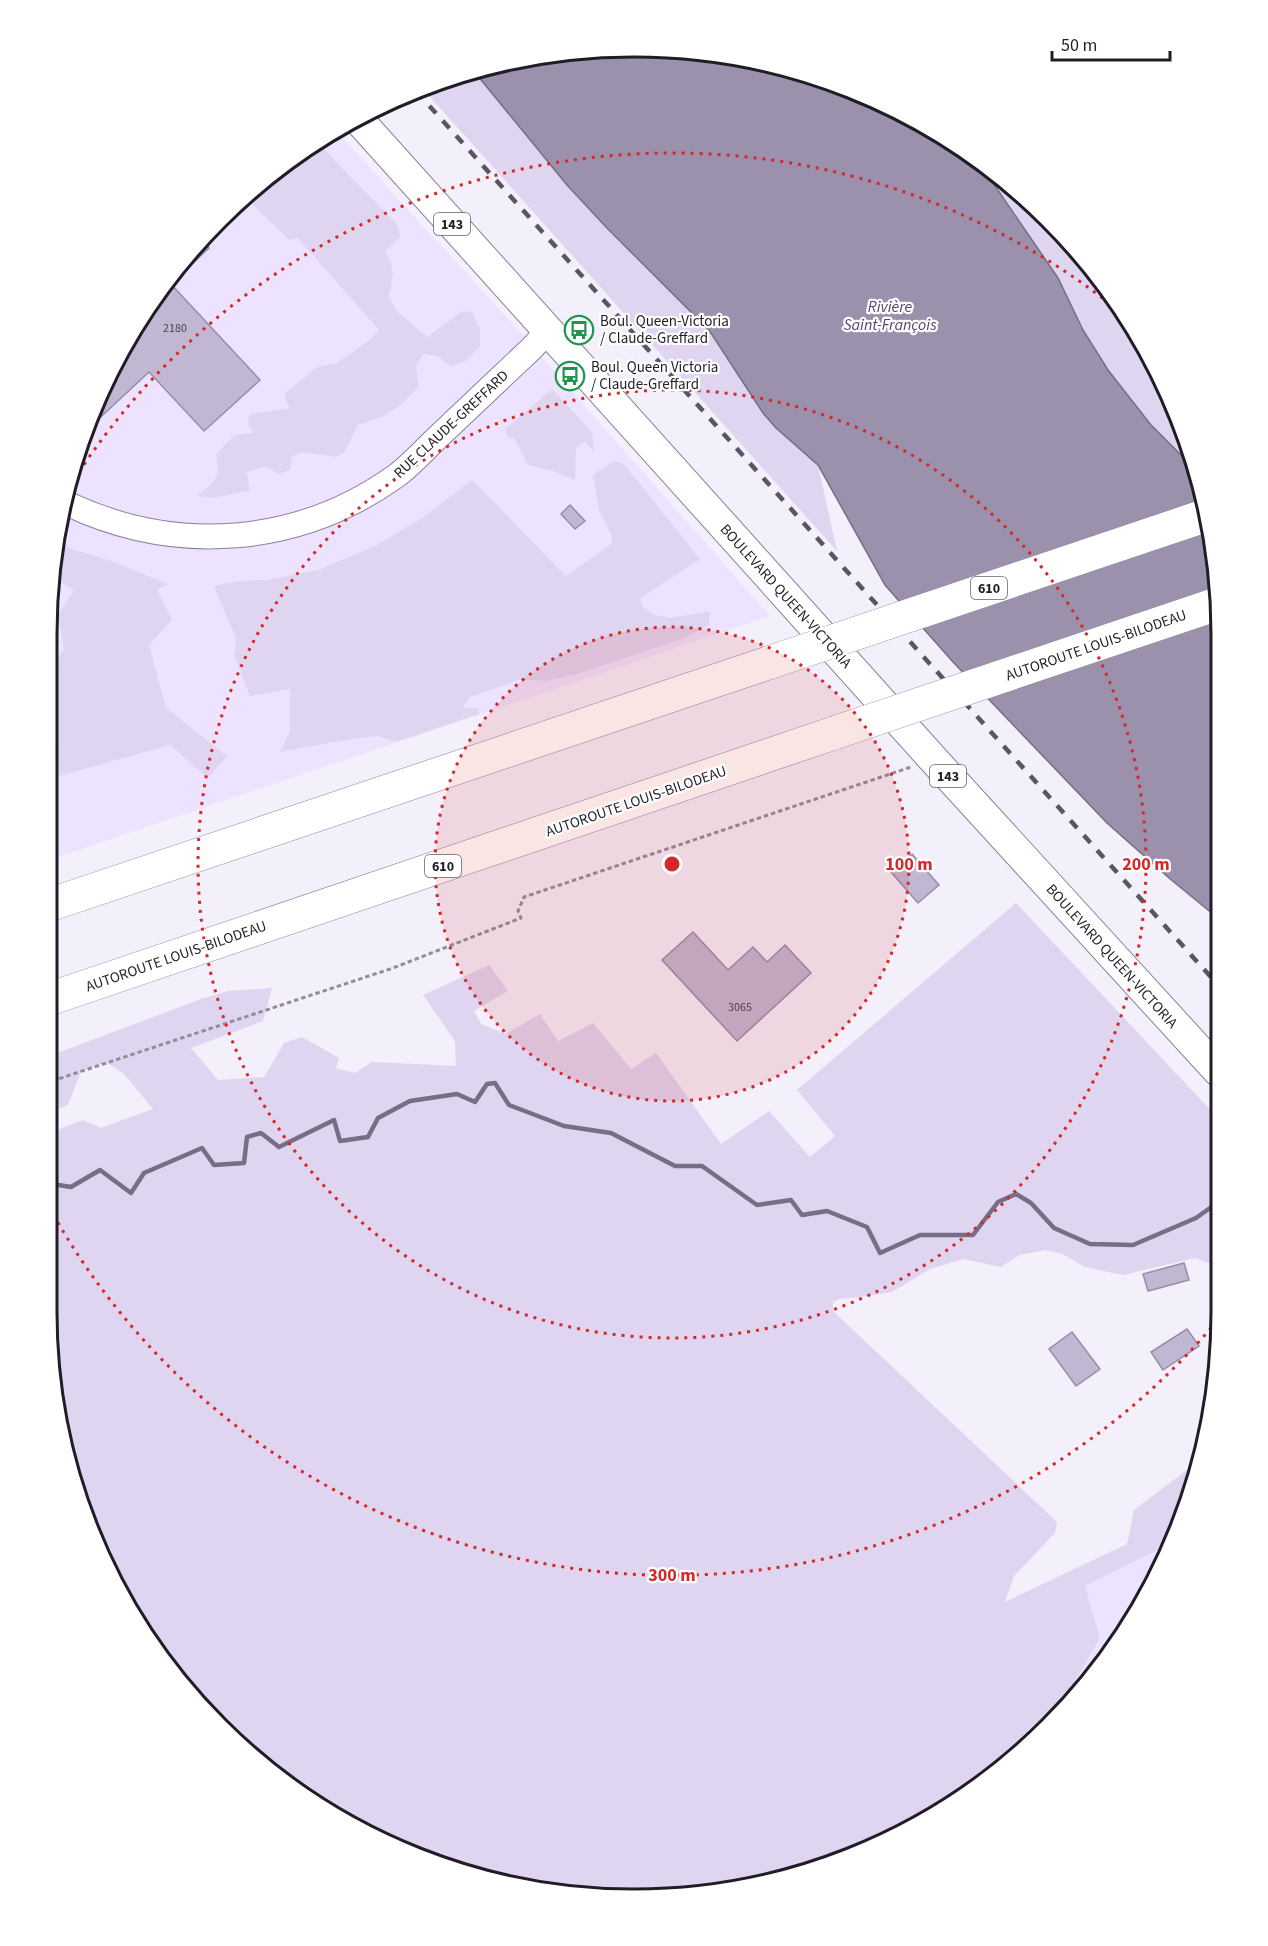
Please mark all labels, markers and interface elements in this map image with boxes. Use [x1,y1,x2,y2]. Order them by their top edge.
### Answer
scale bar [1052,24,1170,62]
text: 50 m [1061,33,1097,58]
road number: 143 [434,213,470,235]
water label: Rivière Saint-François [843,296,937,336]
place label: Boul. Queen-Victoria / Claude-Greffard [600,311,729,349]
bus stop icon: Boul. Queen-Victoria / Claude-Greffard [563,314,595,346]
house number: 2180 [163,320,187,337]
place label: Boul. Queen Victoria / Claude-Greffard [591,357,718,395]
bus stop icon: Boul. Queen Victoria / Claude-Greffard [554,360,586,392]
street label: RUE CLAUDE-GREFFARD [389,365,513,483]
street label: BOULEVARD QUEEN-VICTORIA [715,520,857,674]
road number: 610 [971,577,1007,599]
street label: AUTOROUTE LOUIS-BILODEAU [1003,605,1189,686]
street label: AUTOROUTE LOUIS-BILODEAU [543,761,729,842]
road number: 143 [930,765,966,787]
text: 100 m [885,852,933,877]
text: 200 m [1122,852,1170,877]
centre of rings [662,854,682,874]
road number: 610 [425,855,461,877]
street label: BOULEVARD QUEEN-VICTORIA [1041,880,1183,1034]
street label: AUTOROUTE LOUIS-BILODEAU [83,916,269,997]
house number: 3065 [728,999,752,1016]
text: 300 m [648,1563,696,1588]

